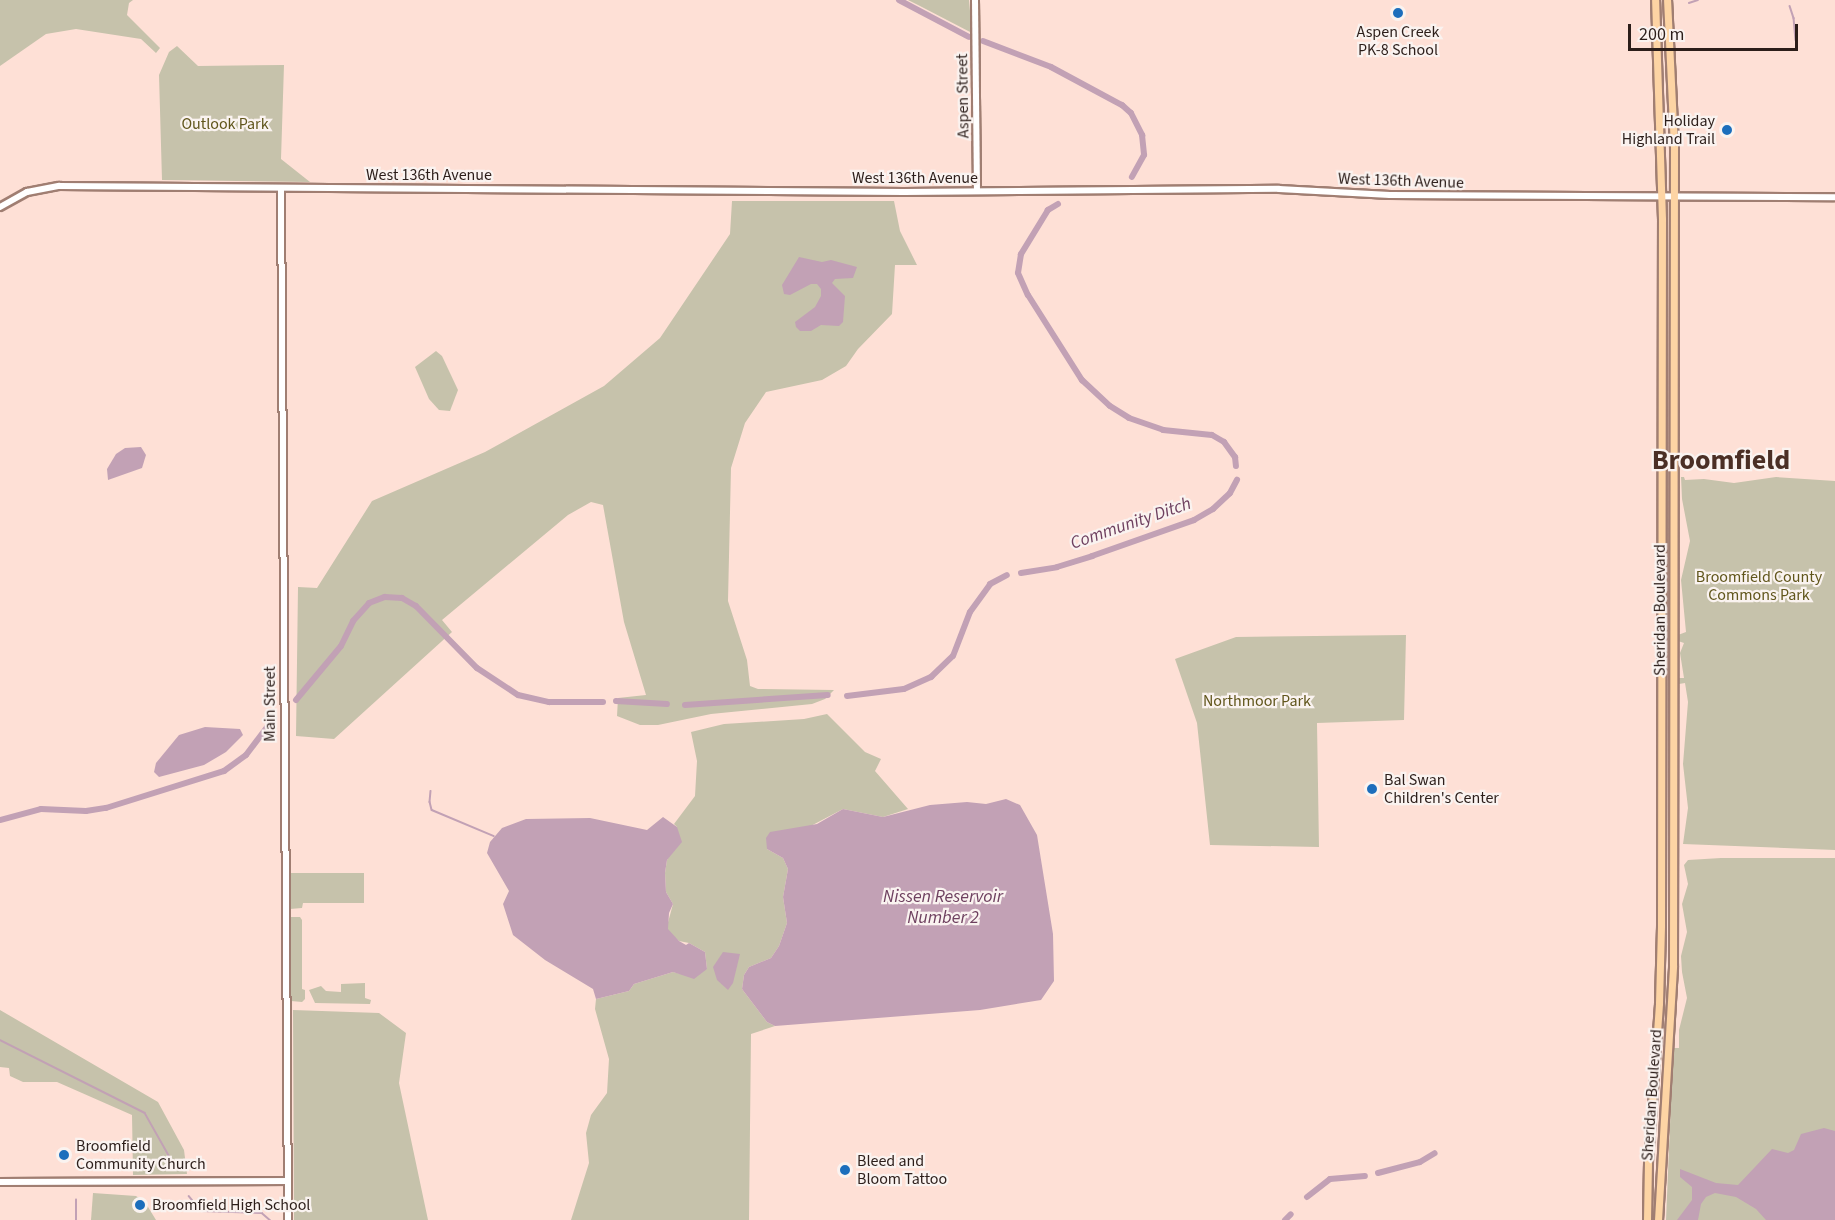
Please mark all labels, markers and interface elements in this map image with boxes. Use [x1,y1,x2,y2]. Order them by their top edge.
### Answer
marker: Aspen Creek PK-8 School [1391,6,1405,20]
scale bar [1631,12,1800,50]
place label: Aspen Creek PK-8 School [1357,22,1439,60]
text: 200 m [1639,22,1684,47]
street label: Aspen Street [953,54,973,138]
place label: Holiday Highland Trail [1622,111,1715,149]
park label: Outlook Park [181,114,269,134]
marker: Holiday Highland Trail [1720,123,1734,137]
street label: West 136th Avenue [366,165,492,185]
street label: West 136th Avenue [852,168,978,188]
street label: West 136th Avenue [1338,169,1464,193]
district label: Broomfield [1652,443,1790,477]
water label: Community Ditch [1068,493,1194,555]
street label: Sheridan Boulevard [1650,544,1670,676]
park label: Broomfield County Commons Park [1696,567,1822,605]
street label: Main Street [260,666,280,742]
park label: Northmoor Park [1203,691,1311,711]
place label: Bal Swan Children's Center [1384,770,1499,808]
marker: Bal Swan Children's Center [1365,782,1379,796]
water label: Nissen Reservoir Number 2 [883,887,1003,930]
street label: Sheridan Boulevard [1638,1029,1666,1161]
place label: Broomfield Community Church [76,1136,206,1174]
marker: Broomfield Community Church [57,1148,71,1162]
place label: Bleed and Bloom Tattoo [857,1151,947,1189]
marker: Bleed and Bloom Tattoo [838,1163,852,1177]
place label: Broomfield High School [152,1195,310,1215]
marker: Broomfield High School [133,1198,147,1212]

